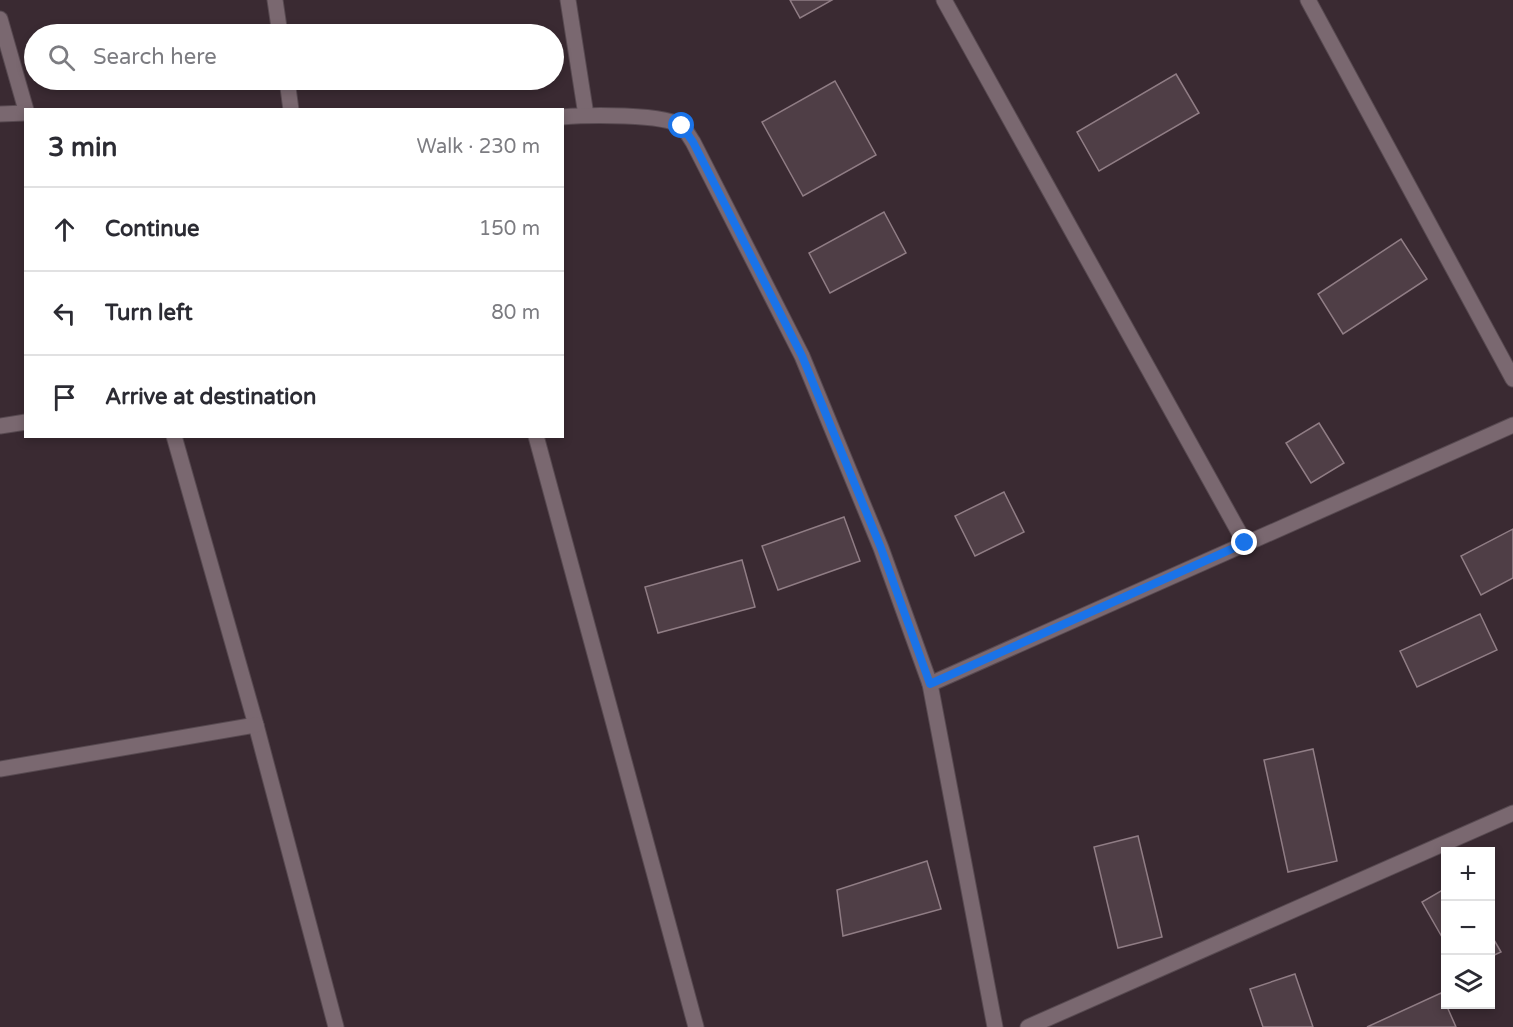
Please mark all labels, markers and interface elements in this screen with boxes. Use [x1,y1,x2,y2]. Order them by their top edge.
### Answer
search box [24,24,564,90]
icon: search [45,41,78,74]
text: Search here [93,44,217,70]
route start [668,112,694,138]
text: 3 min [48,132,117,163]
text: Walk · 230 m [417,135,540,159]
icon: ahead [48,213,81,246]
text: Continue [105,216,200,242]
text: 150 m [479,217,540,241]
icon: left [48,297,81,330]
text: Turn left [105,300,193,326]
text: 80 m [491,301,540,325]
icon: arrive [48,381,81,414]
text: Arrive at destination [105,384,316,410]
route end [1231,529,1257,555]
map controls [1441,847,1495,1009]
button: + [1441,847,1495,901]
button: − [1441,901,1495,955]
button: layers [1441,955,1495,1009]

